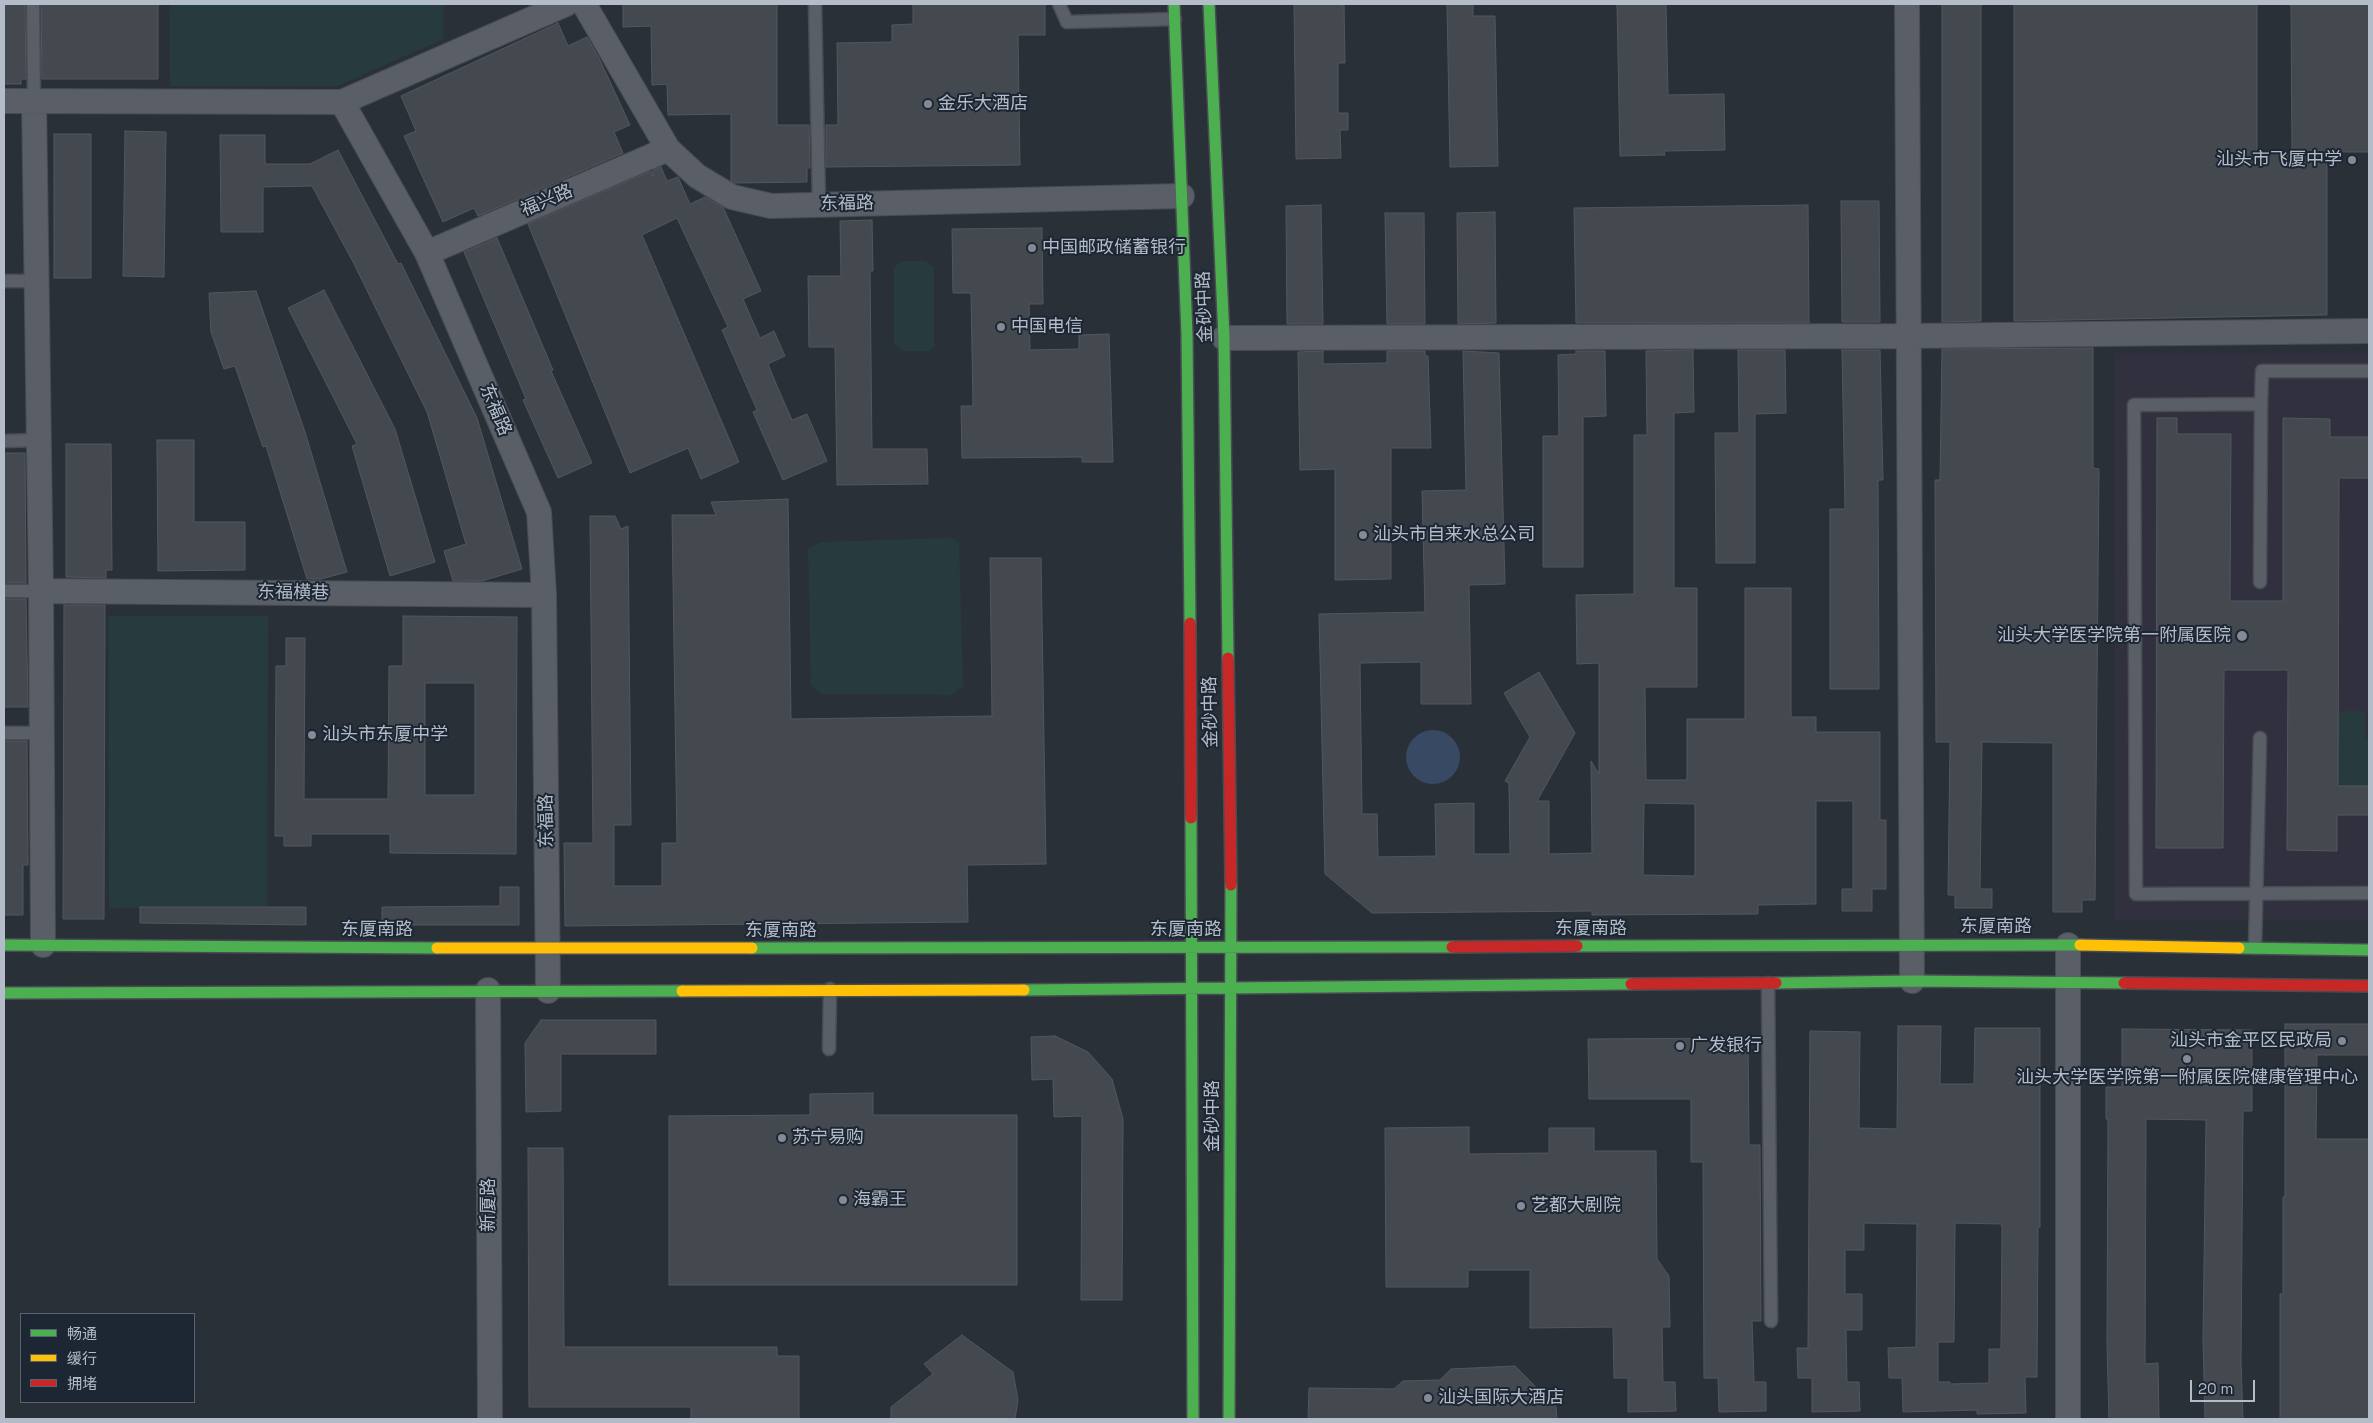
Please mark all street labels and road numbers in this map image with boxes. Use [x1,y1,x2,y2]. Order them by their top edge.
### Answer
street label: 福兴路 [518,181,576,221]
street label: 东福路 [820,193,874,215]
street label: 金砂中路 [1193,271,1217,343]
street label: 东福路 [475,381,515,439]
street label: 东福横巷 [257,582,329,604]
street label: 金砂中路 [1200,676,1222,748]
street label: 东福路 [536,794,558,848]
street label: 东厦南路 [1960,916,2032,938]
street label: 东厦南路 [1555,918,1627,940]
street label: 东厦南路 [341,919,413,941]
street label: 东厦南路 [1150,919,1222,941]
street label: 东厦南路 [745,920,817,942]
street label: 金砂中路 [1202,1080,1224,1152]
street label: 新厦路 [478,1178,500,1232]

